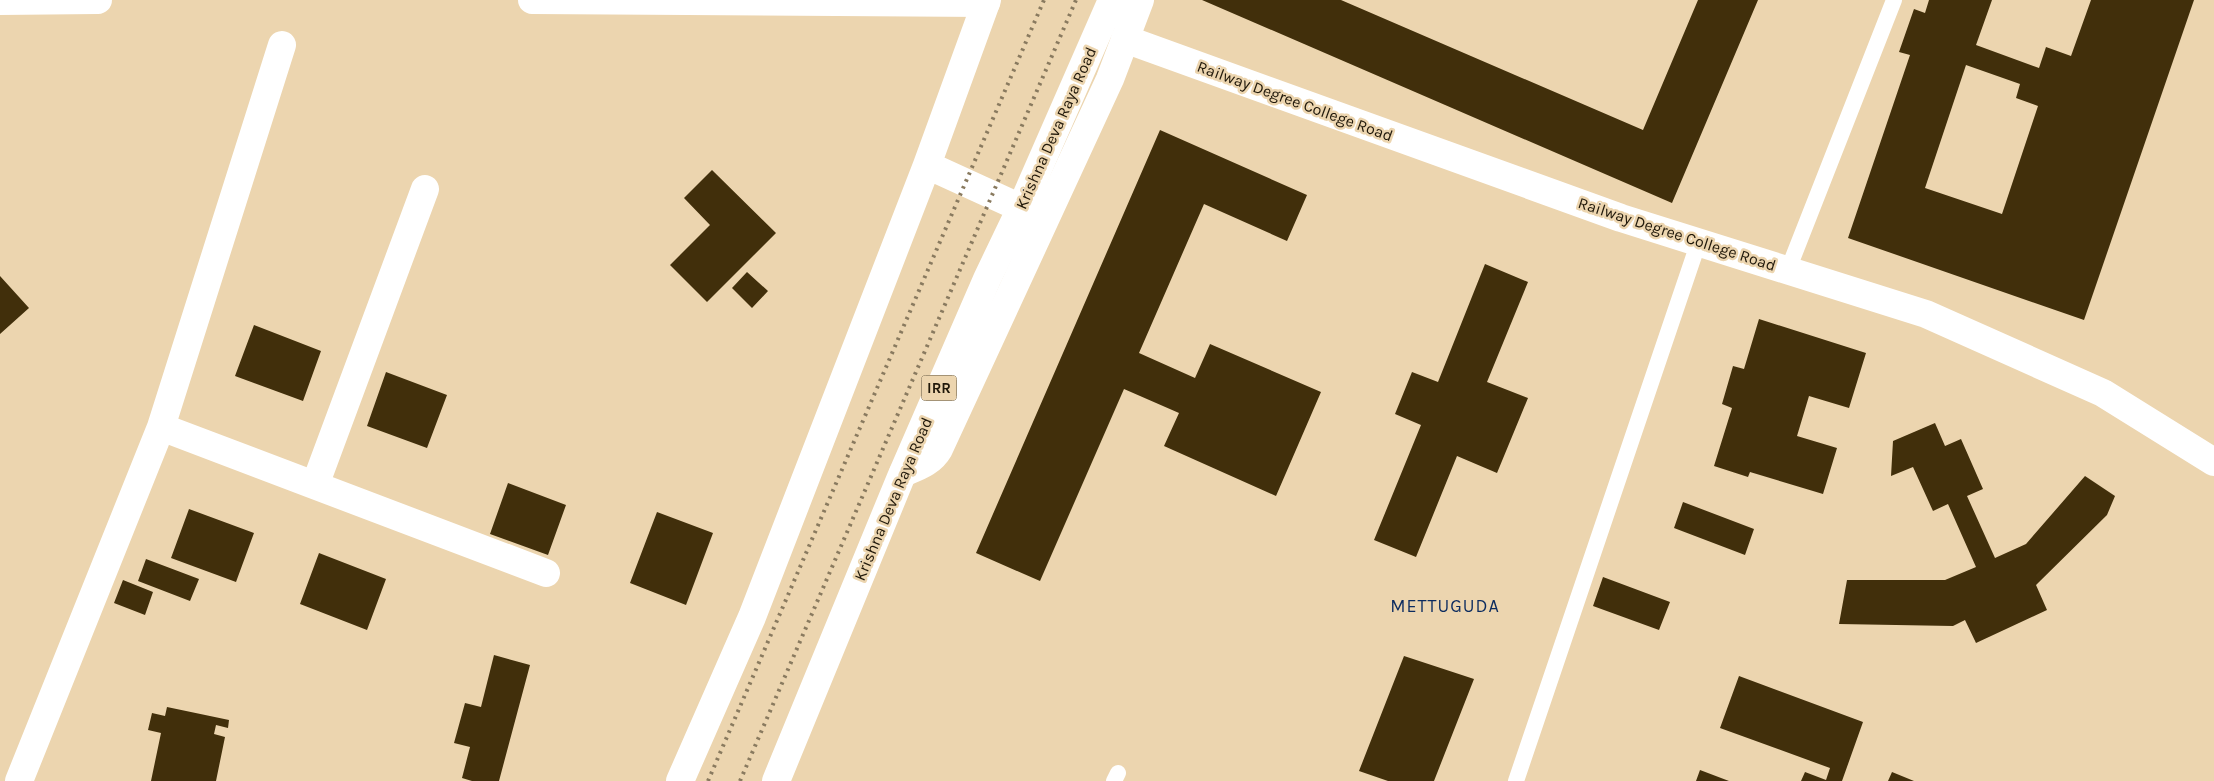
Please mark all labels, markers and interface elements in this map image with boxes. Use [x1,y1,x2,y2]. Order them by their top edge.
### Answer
street label: Krishna Deva Raya Road [1012,44,1100,212]
street label: Railway Degree College Road [1195,57,1395,145]
street label: Railway Degree College Road [1576,193,1778,275]
road number: IRR [922,376,956,400]
street label: Krishna Deva Raya Road [850,414,936,584]
district label: METTUGUDA [1390,595,1500,617]

